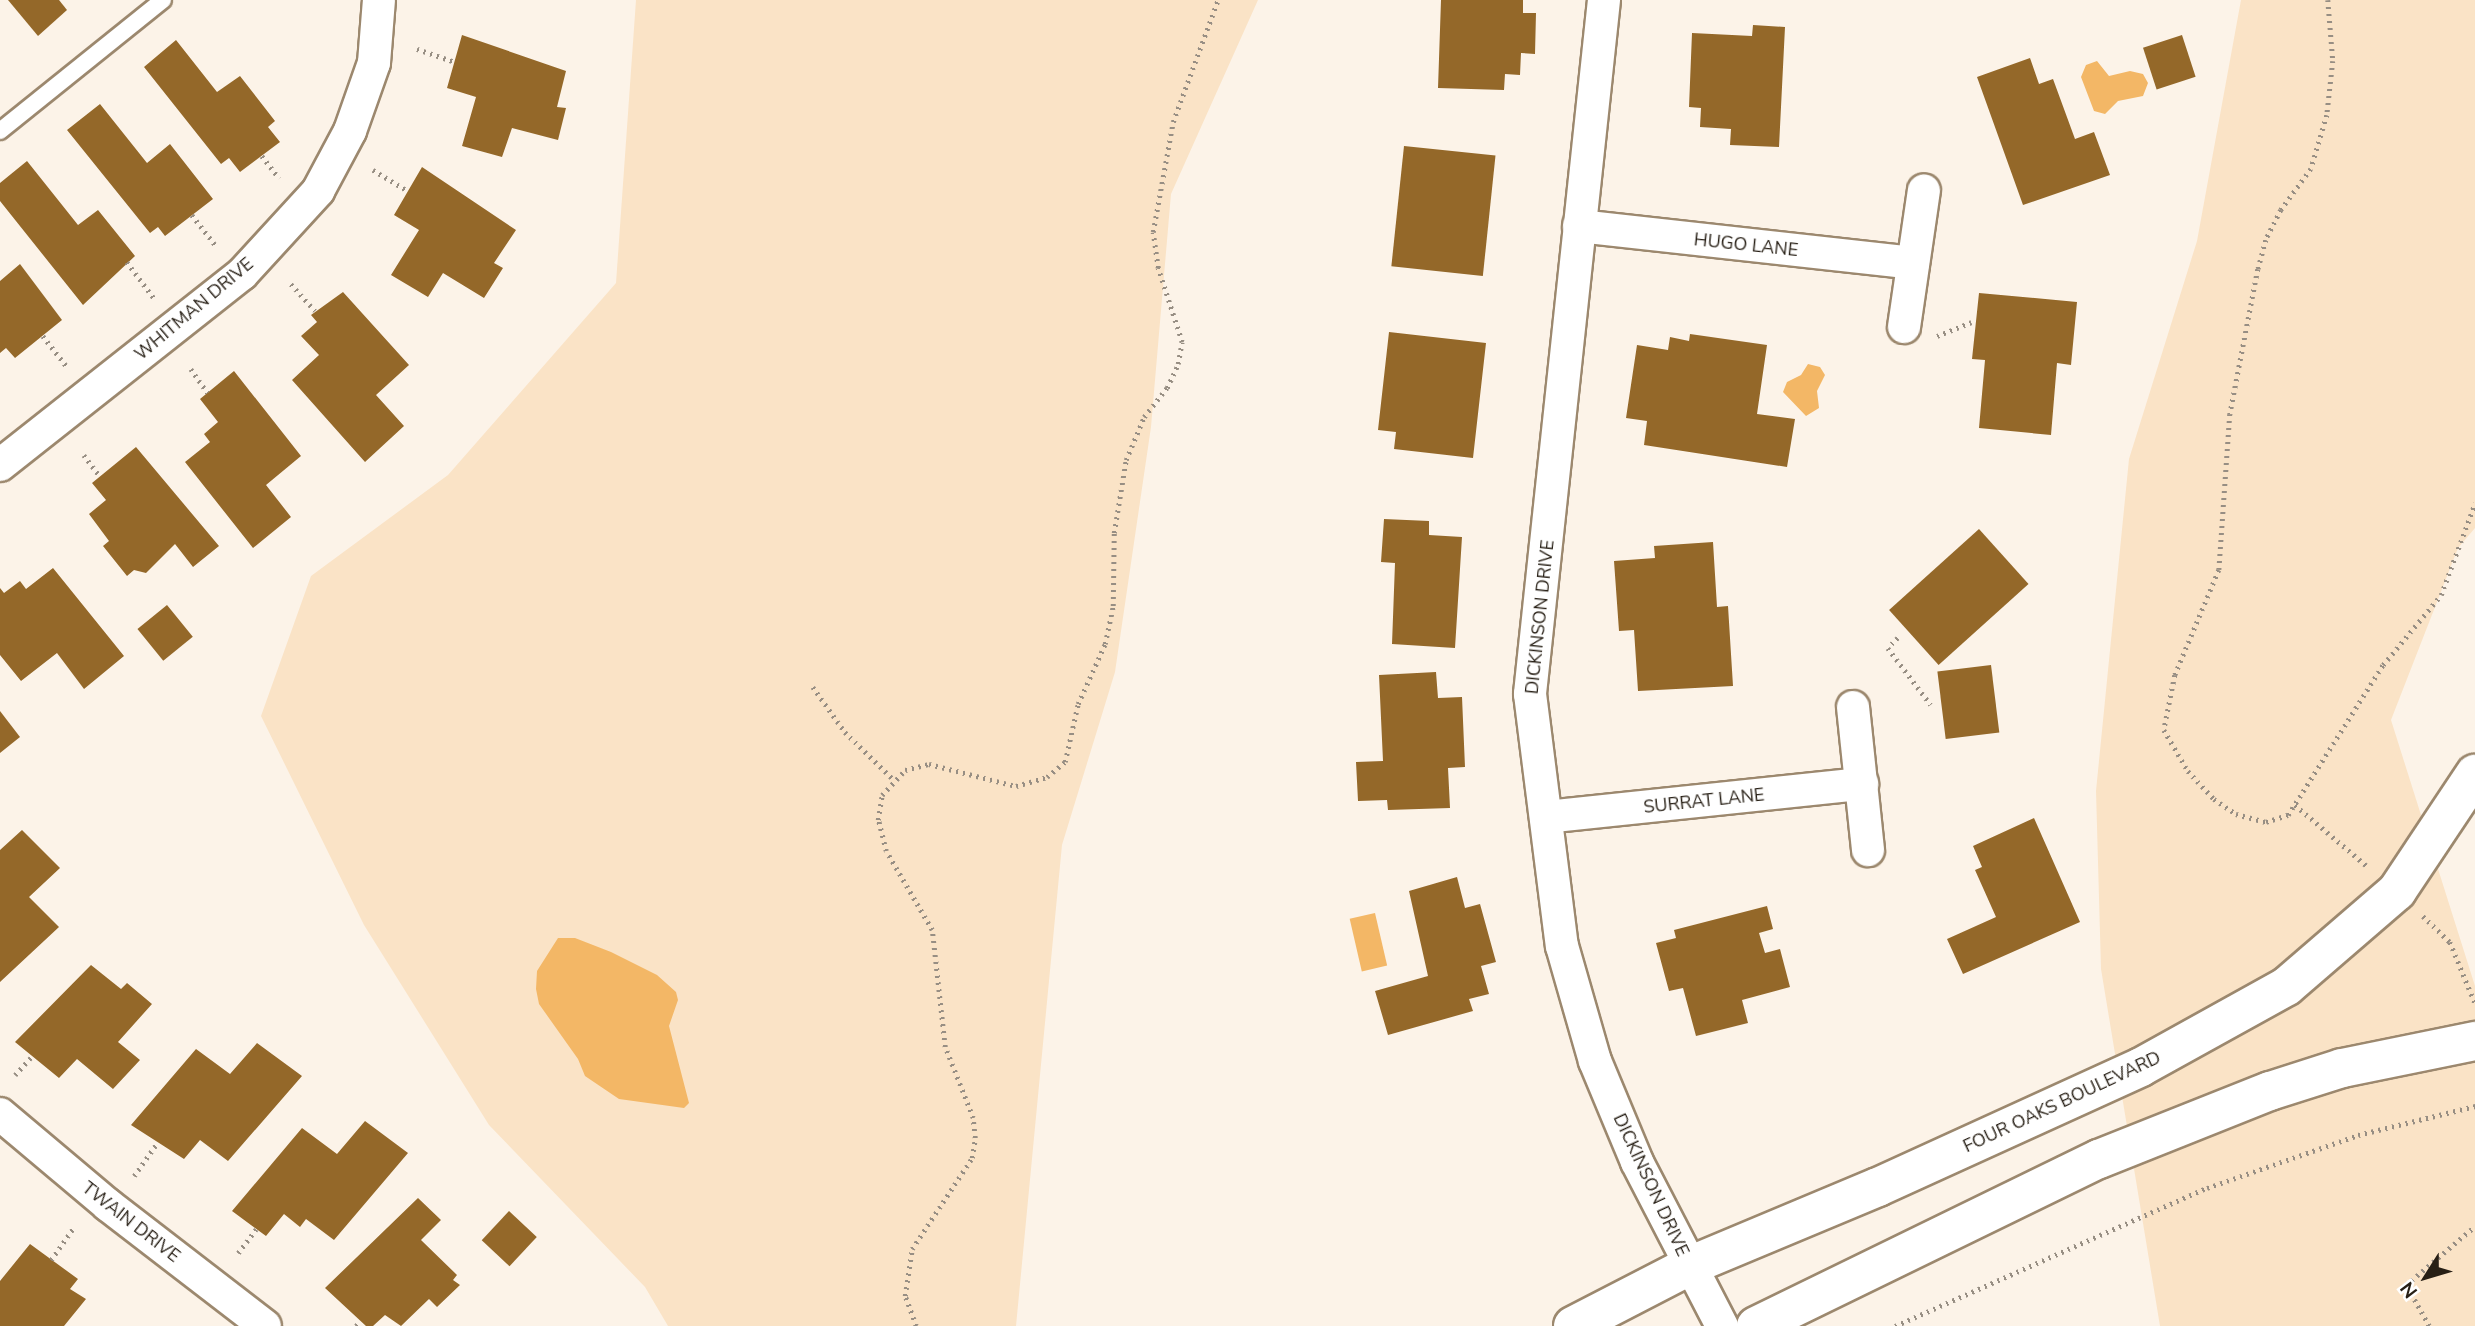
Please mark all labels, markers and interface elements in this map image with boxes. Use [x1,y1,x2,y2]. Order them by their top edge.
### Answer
street label: HUGO LANE [1693,229,1799,261]
street label: WHITMAN DRIVE [130,253,258,365]
street label: DICKINSON DRIVE [1521,539,1559,695]
street label: SURRAT LANE [1642,784,1766,818]
street label: FOUR OAKS BOULEVARD [1960,1047,2164,1157]
street label: DICKINSON DRIVE [1608,1110,1694,1260]
street label: TWAIN DRIVE [78,1177,184,1267]
north arrow [2391,1242,2461,1312]
text: N [2395,1276,2424,1303]

